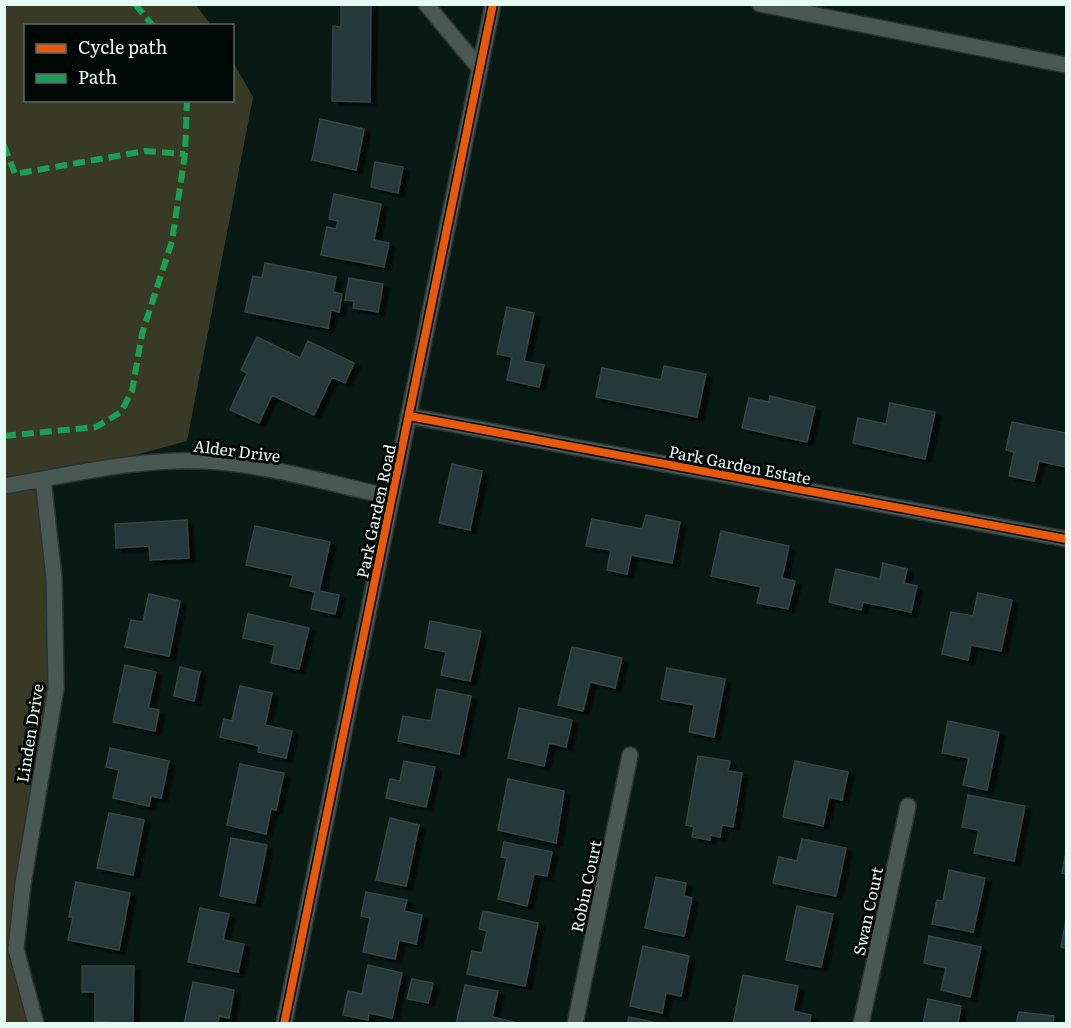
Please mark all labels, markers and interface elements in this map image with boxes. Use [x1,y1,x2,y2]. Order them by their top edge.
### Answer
legend [24,24,234,102]
text: Cycle path [78,33,167,60]
text: Path [78,63,117,90]
street label: Alder Drive [192,433,282,467]
street label: Park Garden Estate [667,438,813,490]
street label: Park Garden Road [349,442,401,580]
street label: Linden Drive [9,682,49,784]
street label: Robin Court [564,837,607,934]
street label: Swan Court [846,864,888,957]

